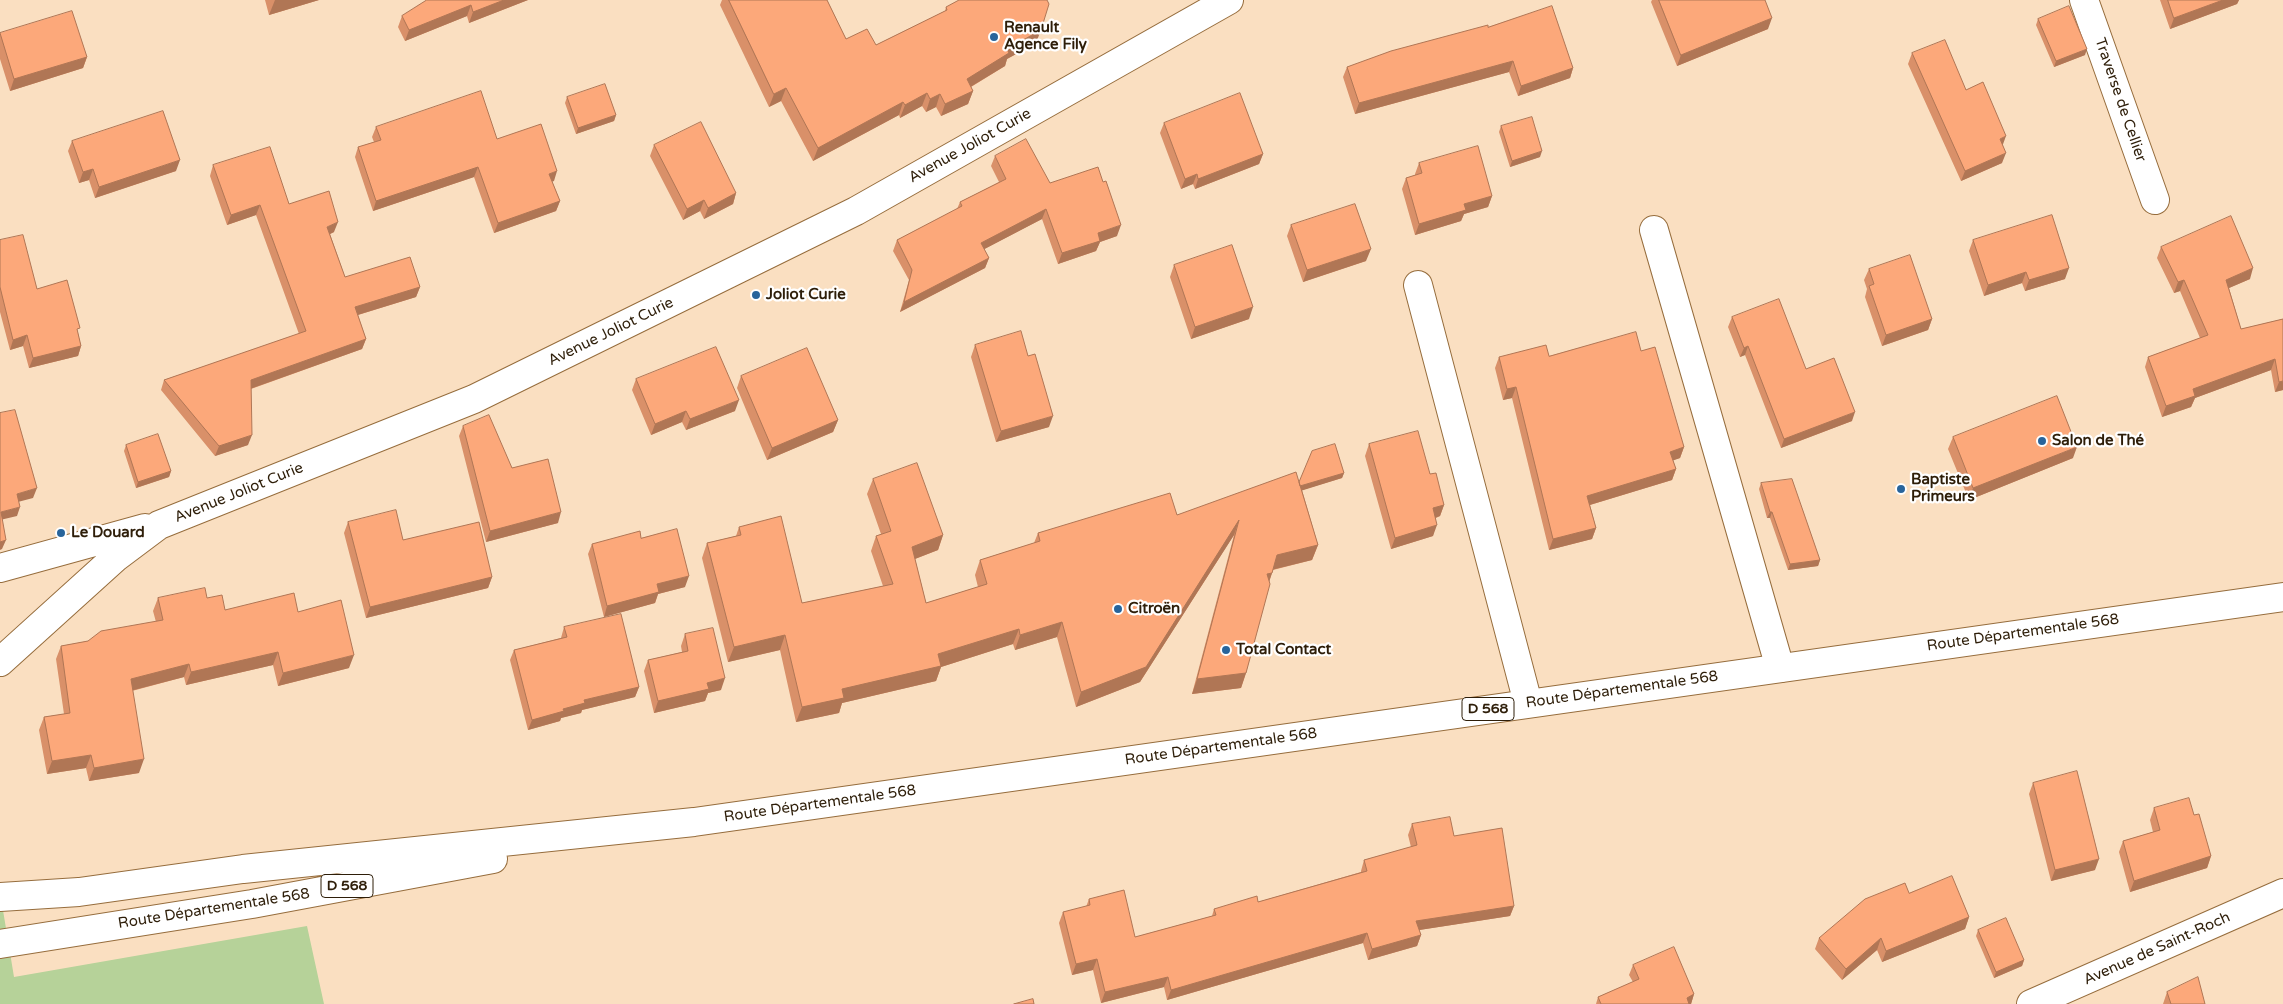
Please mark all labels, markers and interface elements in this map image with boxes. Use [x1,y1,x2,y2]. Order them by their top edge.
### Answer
place label: Renault Agence Fily [1004,19,1087,54]
marker: Renault Agence Fily [988,31,1000,43]
street label: Traverse de Cellier [2090,36,2150,164]
street label: Avenue Joliot Curie [906,105,1034,187]
place label: Joliot Curie [766,286,846,304]
marker: Joliot Curie [750,289,762,301]
street label: Avenue Joliot Curie [545,294,677,370]
place label: Salon de Thé [2052,432,2144,450]
marker: Salon de Thé [2036,435,2048,447]
street label: Avenue Joliot Curie [172,459,306,527]
place label: Baptiste Primeurs [1911,471,1975,506]
marker: Baptiste Primeurs [1895,483,1907,495]
place label: Le Douard [71,524,145,542]
marker: Le Douard [55,527,67,539]
place label: Citroën [1128,600,1180,618]
marker: Citroën [1112,603,1124,615]
street label: Route Départementale 568 [1926,611,2120,655]
place label: Total Contact [1236,641,1331,659]
marker: Total Contact [1220,644,1232,656]
street label: Route Départementale 568 [1525,668,1719,712]
road number: D 568 [1462,698,1514,721]
street label: Route Départementale 568 [1124,725,1318,769]
street label: Route Départementale 568 [723,782,917,826]
road number: D 568 [321,874,373,898]
street label: Route Départementale 568 [117,885,311,933]
street label: Avenue de Saint-Roch [2081,909,2233,989]

